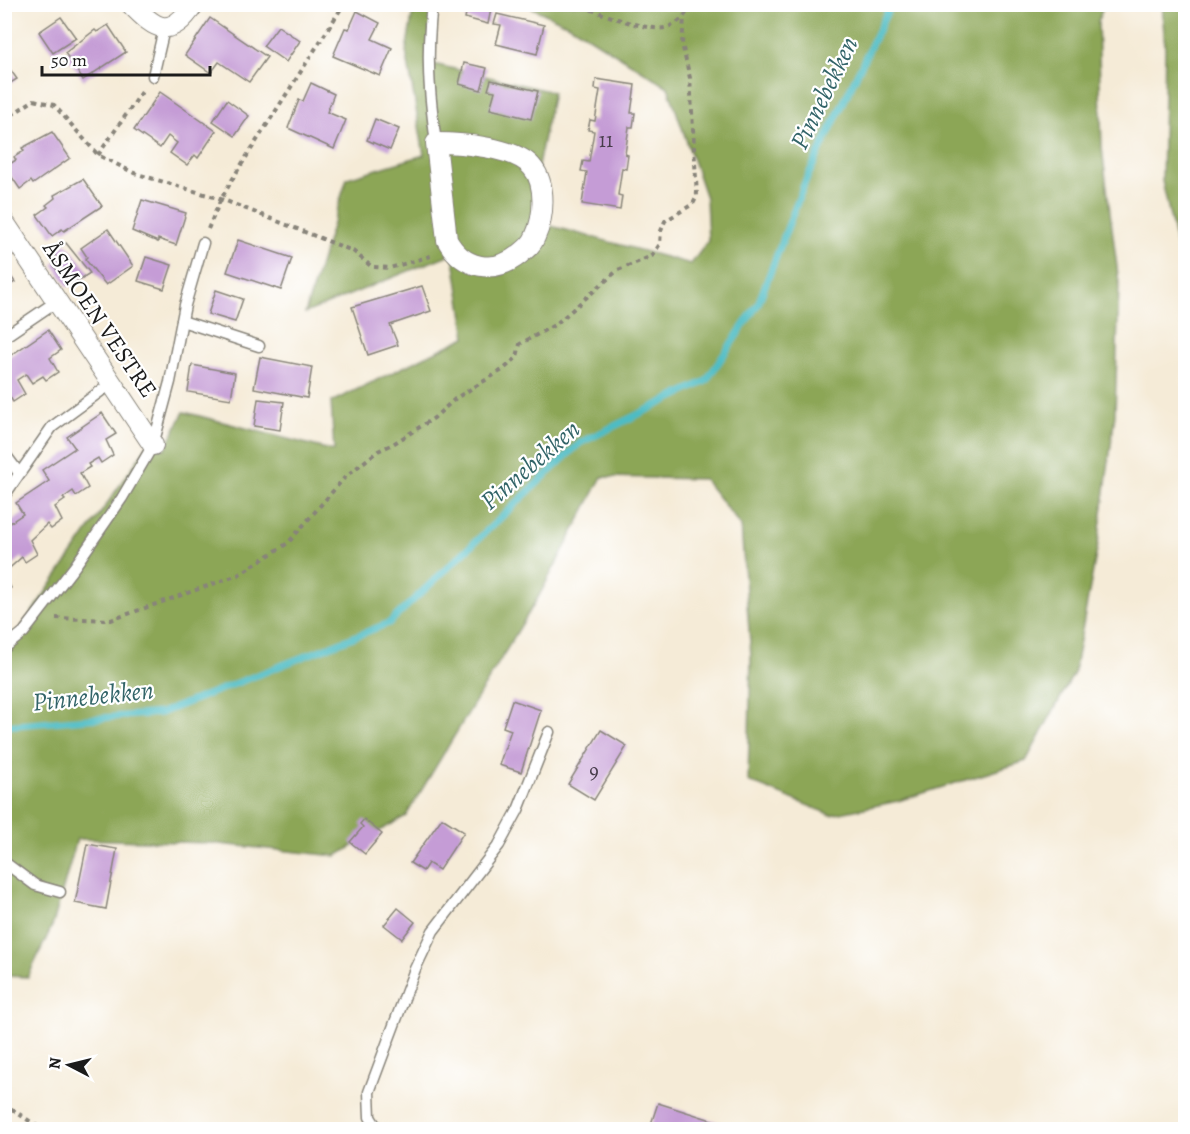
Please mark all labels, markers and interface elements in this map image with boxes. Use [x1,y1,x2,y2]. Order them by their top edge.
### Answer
water label: Pinnebekken [782,31,866,155]
scale bar [42,39,210,77]
text: 50 m [51,48,87,72]
house number: 11 [599,126,613,154]
street label: ÅSMOEN VESTRE [35,233,164,404]
water label: Pinnebekken [473,412,587,518]
water label: Pinnebekken [31,672,155,720]
house number: 9 [589,757,599,785]
north arrow [39,1035,99,1095]
text: N [43,1056,67,1070]

